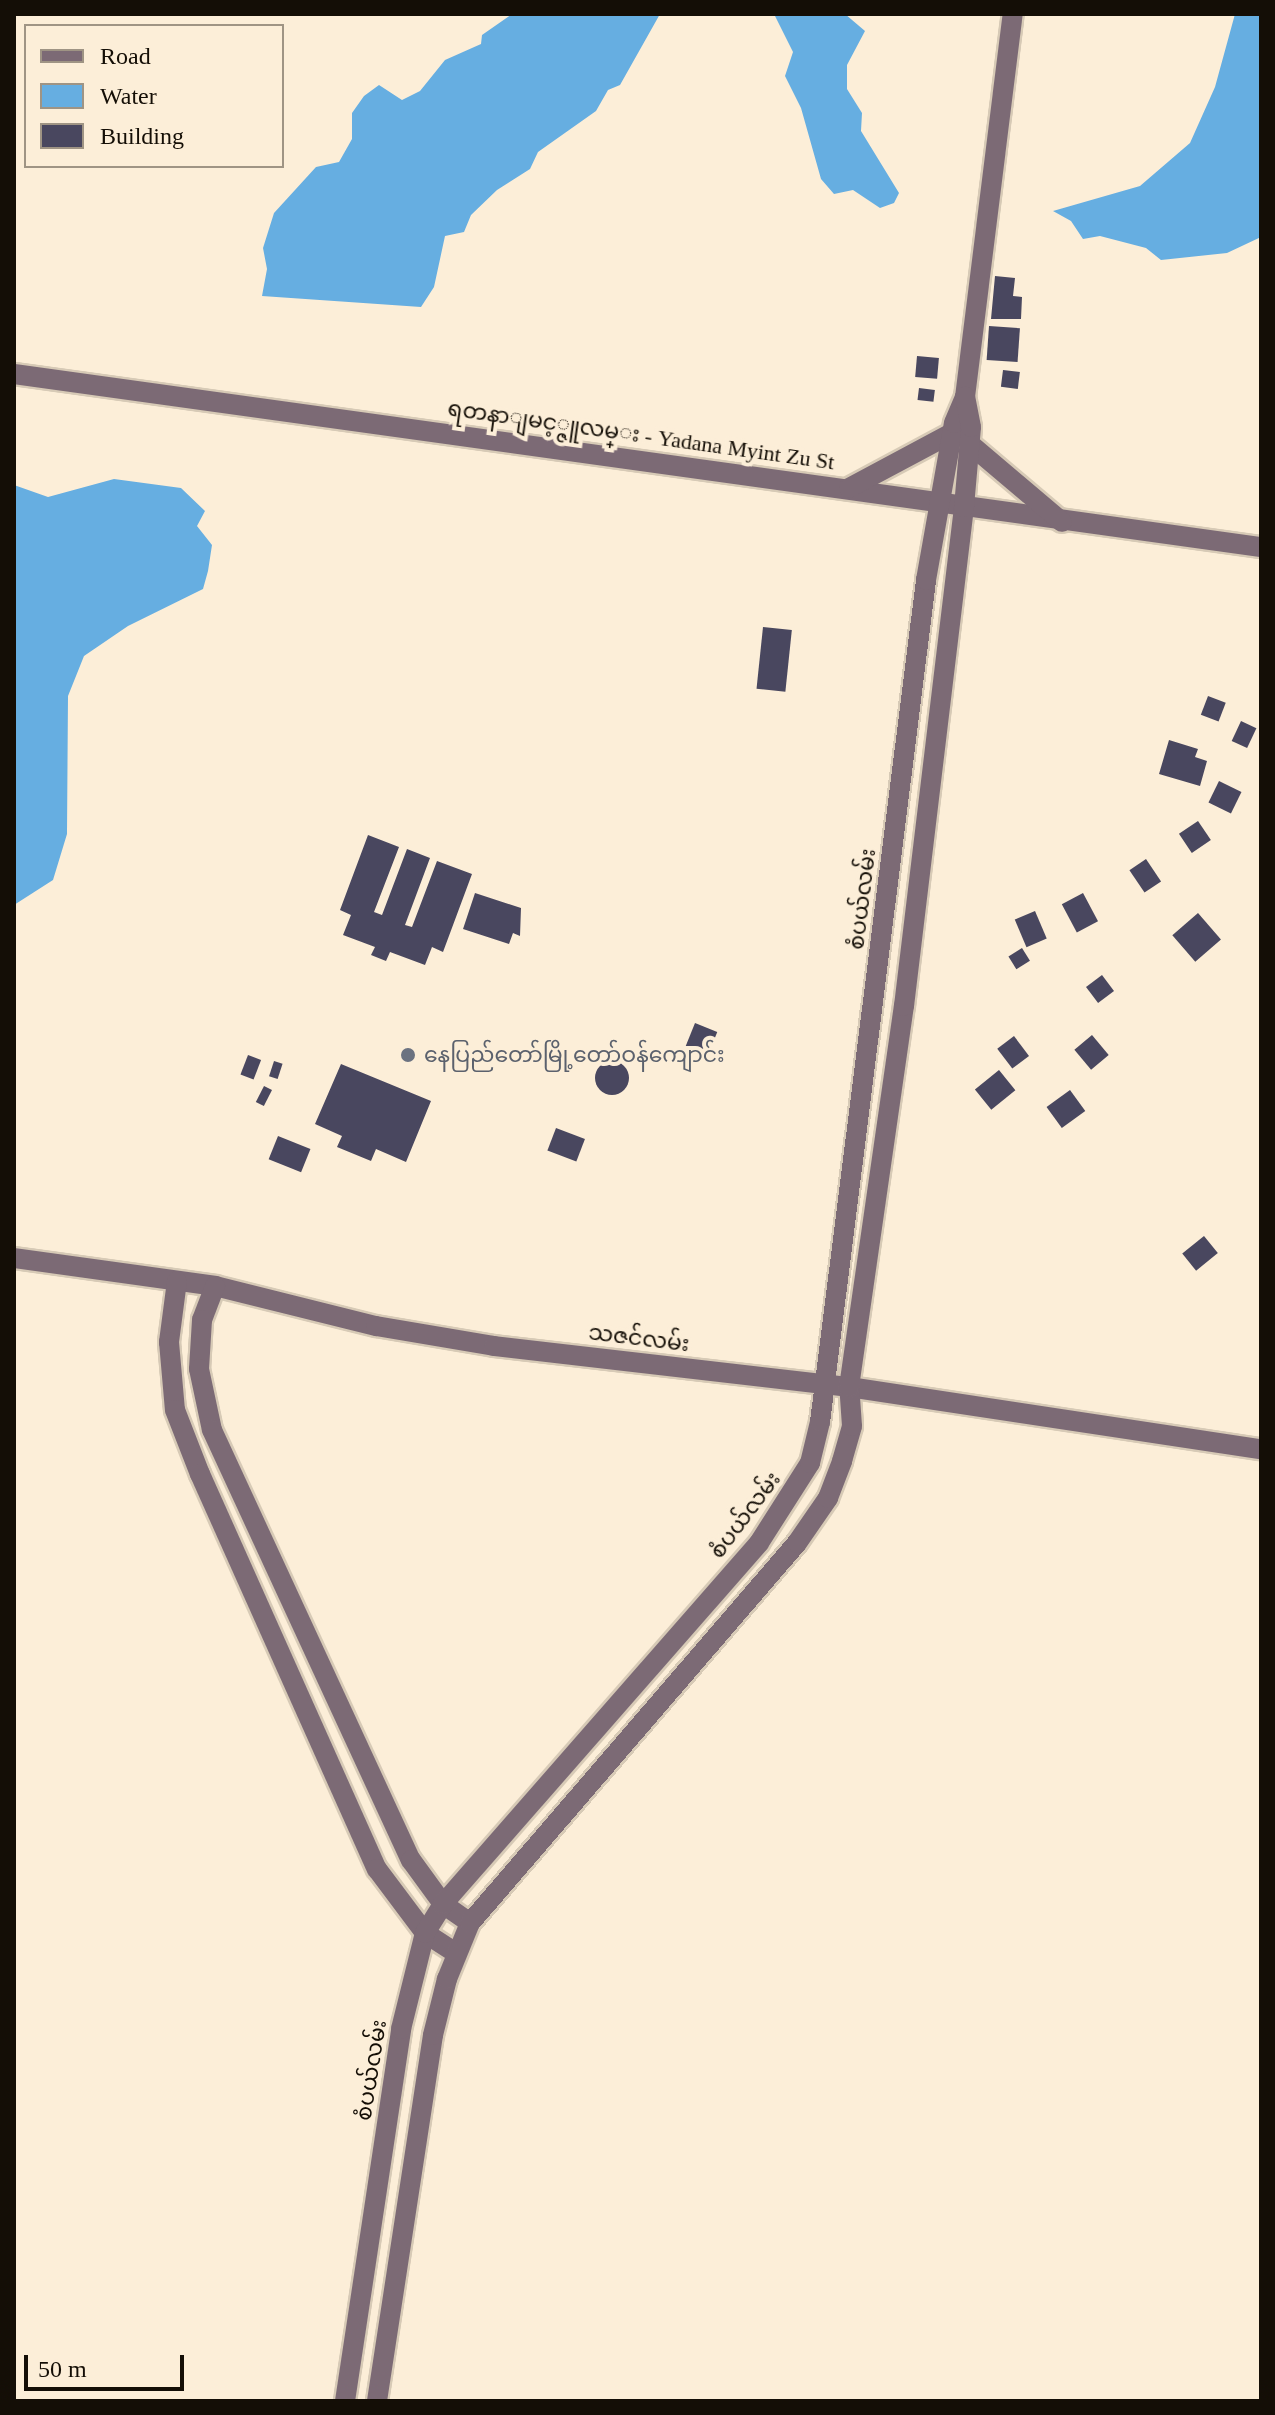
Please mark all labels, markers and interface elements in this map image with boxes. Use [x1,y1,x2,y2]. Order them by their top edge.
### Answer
legend [24,24,284,168]
text: Road [100,43,151,69]
text: Water [100,83,157,109]
text: Building [100,123,184,149]
street label: ရတနာျမင့္ဇူလမ္း - Yadana Myint Zu St [446,395,836,475]
street label: စံပယ်လမ်း [843,847,881,951]
place label: နေပြည်တော်မြို့တော်ဝန်ကျောင်း [424,1042,725,1068]
marker: နေပြည်တော်မြို့တော်ဝန်ကျောင်း [399,1046,417,1064]
street label: သဇင်လမ်း [587,1319,691,1357]
street label: စံပယ်လမ်း [704,1466,786,1564]
street label: စံပယ်လမ်း [350,2018,392,2122]
scale bar [28,2339,188,2389]
text: 50 m [38,2356,87,2382]

